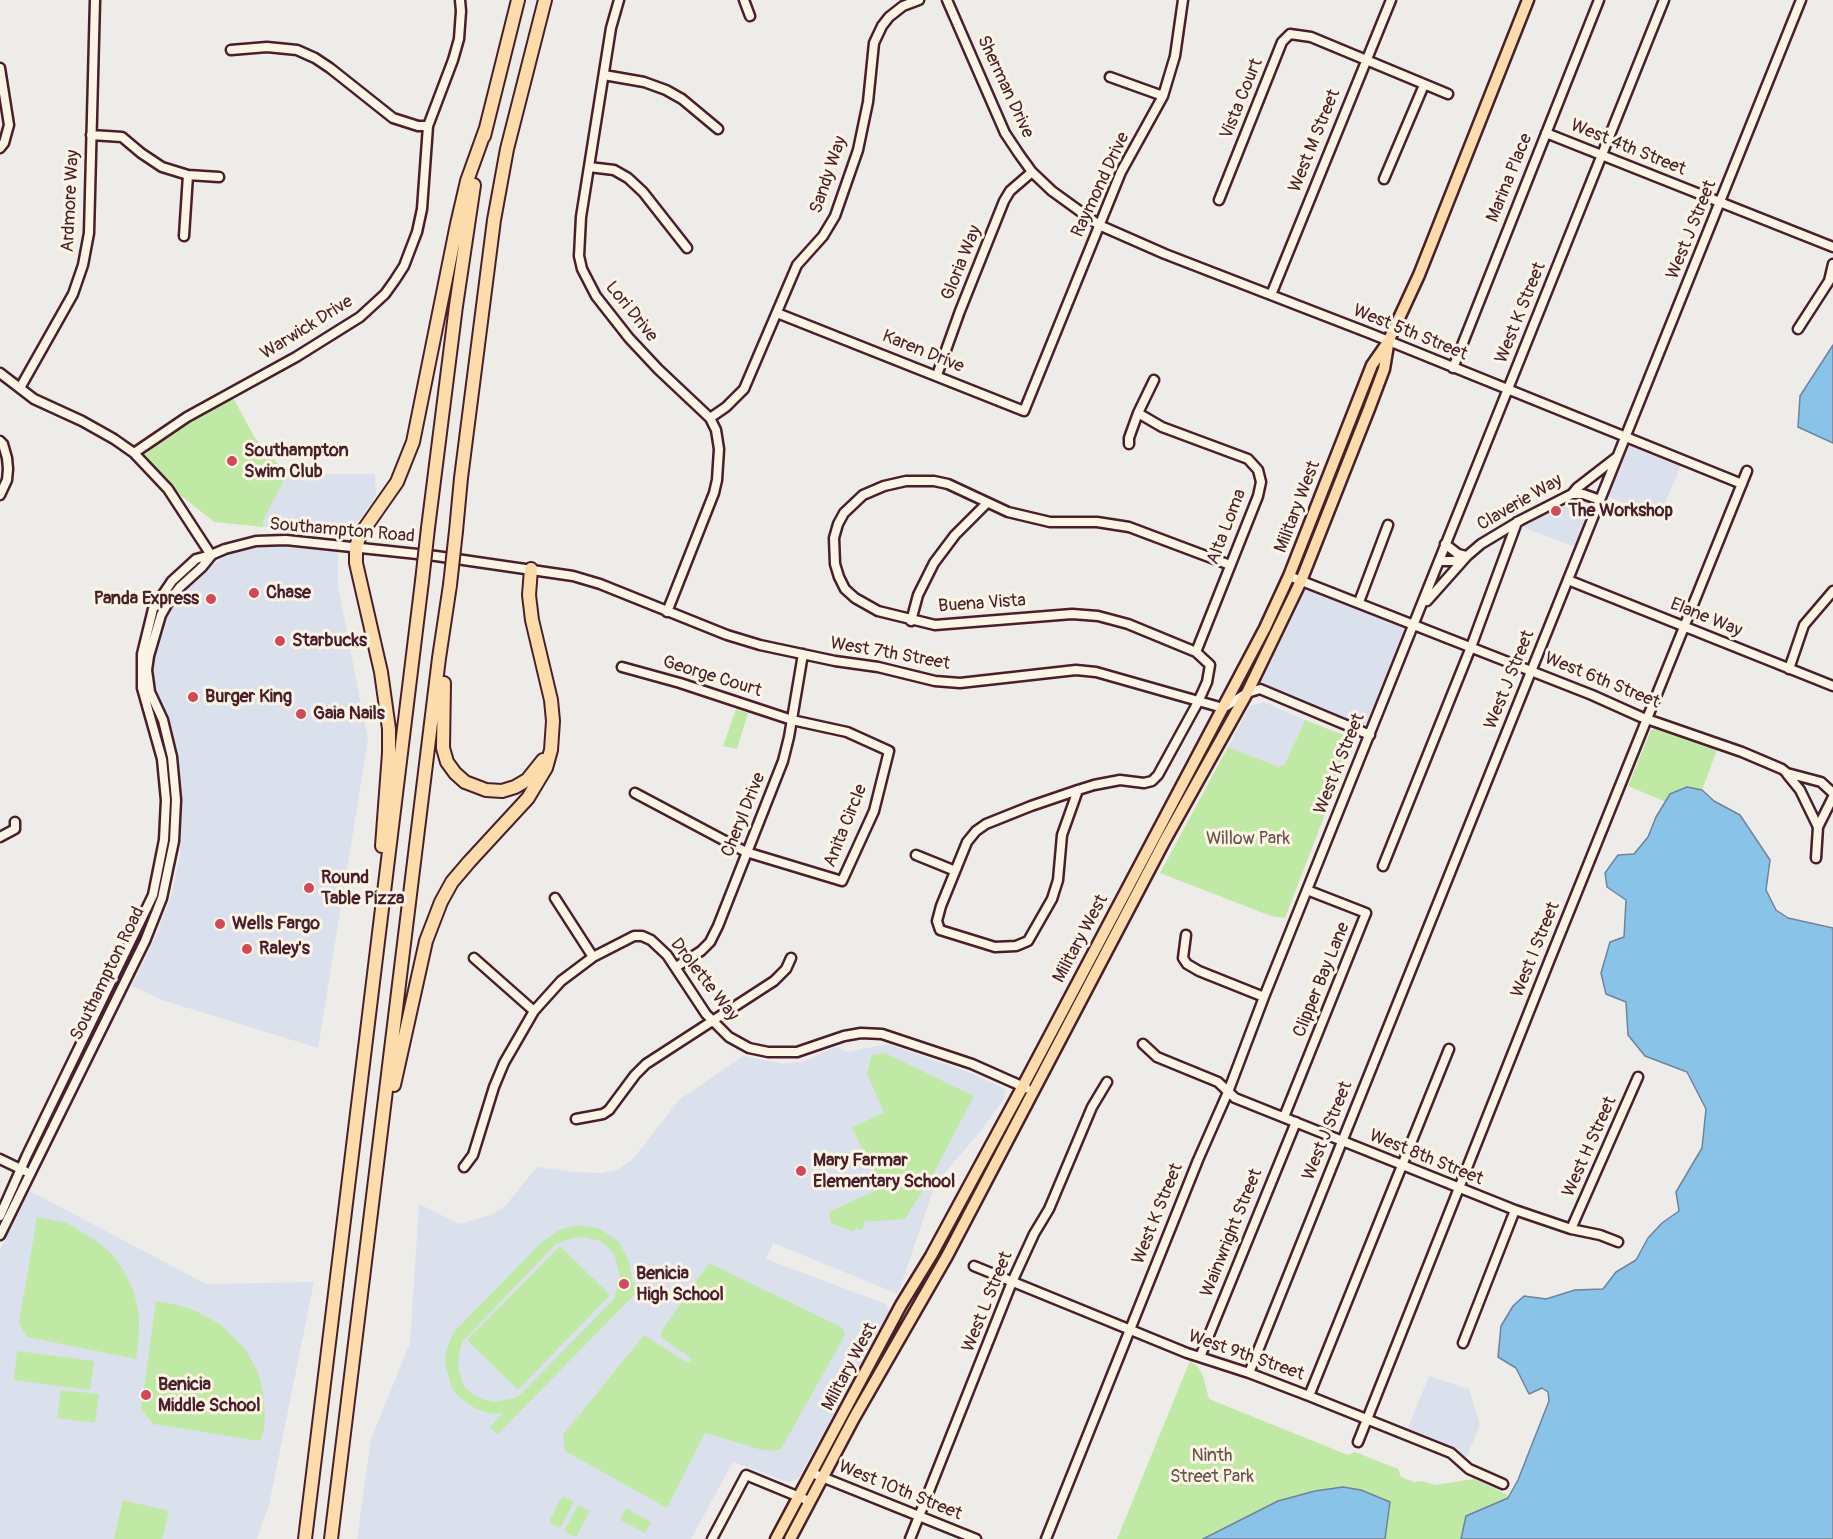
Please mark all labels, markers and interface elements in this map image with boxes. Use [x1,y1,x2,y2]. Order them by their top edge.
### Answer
street label: Sherman Drive [972,32,1038,142]
street label: Vista Court [1216,56,1268,142]
street label: West M Street [1285,86,1345,196]
street label: West 4th Street [1567,115,1689,181]
street label: Raymond Drive [1067,129,1135,241]
street label: Marina Place [1482,130,1538,226]
street label: Sandy Way [806,134,852,216]
street label: Ardmore Way [58,149,84,253]
street label: West J Street [1662,177,1722,283]
street label: Gloria Way [937,222,987,304]
street label: West K Street [1491,259,1551,367]
street label: Lori Drive [600,277,662,347]
street label: Warwick Drive [257,291,357,365]
street label: West 5th Street [1350,300,1470,366]
street label: Karen Drive [879,326,967,378]
place label: Southampton Swim Club [244,440,349,482]
marker: Southampton Swim Club [225,454,239,468]
street label: Military West [1271,458,1325,556]
street label: Claverie Way [1474,470,1566,536]
street label: Alta Loma [1203,486,1251,568]
place label: The Workshop [1568,500,1673,522]
marker: The Workshop [1549,504,1563,518]
street label: Southampton Road [268,514,416,548]
place label: Chase [266,582,311,604]
marker: Chase [247,586,261,600]
place label: Panda Express [94,588,199,610]
street label: Buena Vista [937,590,1027,618]
marker: Panda Express [204,592,218,606]
street label: Elane Way [1667,594,1745,642]
street label: West J Street [1480,627,1540,733]
place label: Starbucks [292,630,367,652]
street label: West 7th Street [828,633,952,675]
marker: Starbucks [273,634,287,648]
street label: West 6th Street [1541,648,1663,714]
street label: George Court [660,652,764,702]
place label: Burger King [205,686,292,708]
marker: Burger King [186,690,200,704]
place label: Gaia Nails [313,703,385,725]
marker: Gaia Nails [294,707,308,721]
street label: West K Street [1310,710,1370,818]
street label: Cheryl Drive [717,770,771,860]
street label: Anita Circle [820,781,872,871]
park label: Willow Park [1206,828,1290,850]
place label: Round Table Pizza [321,867,404,910]
marker: Round Table Pizza [302,881,316,895]
street label: Military West [1049,891,1113,987]
street label: West I Street [1507,899,1565,1001]
street label: Southampton Road [66,904,150,1044]
place label: Wells Fargo [232,913,320,935]
marker: Wells Fargo [213,917,227,931]
street label: Clipper Bay Lane [1289,919,1355,1041]
street label: Drolette Way [665,934,743,1026]
place label: Raley's [259,938,310,960]
marker: Raley's [240,942,254,956]
street label: West J Street [1298,1078,1358,1184]
street label: West H Street [1558,1093,1622,1201]
street label: West 8th Street [1366,1125,1486,1191]
place label: Mary Farmar Elementary School [813,1150,955,1192]
street label: West K Street [1128,1160,1188,1268]
marker: Mary Farmar Elementary School [794,1164,808,1178]
street label: Wainwright Street [1196,1166,1268,1300]
street label: West L Street [958,1249,1018,1355]
place label: Benicia High School [636,1263,724,1306]
marker: Benicia High School [617,1277,631,1291]
street label: Military West [818,1319,882,1415]
street label: West 9th Street [1185,1326,1307,1386]
place label: Benicia Middle School [158,1374,261,1416]
marker: Benicia Middle School [139,1388,153,1402]
park label: Ninth Street Park [1170,1445,1254,1488]
street label: West 10th Street [835,1456,965,1526]

